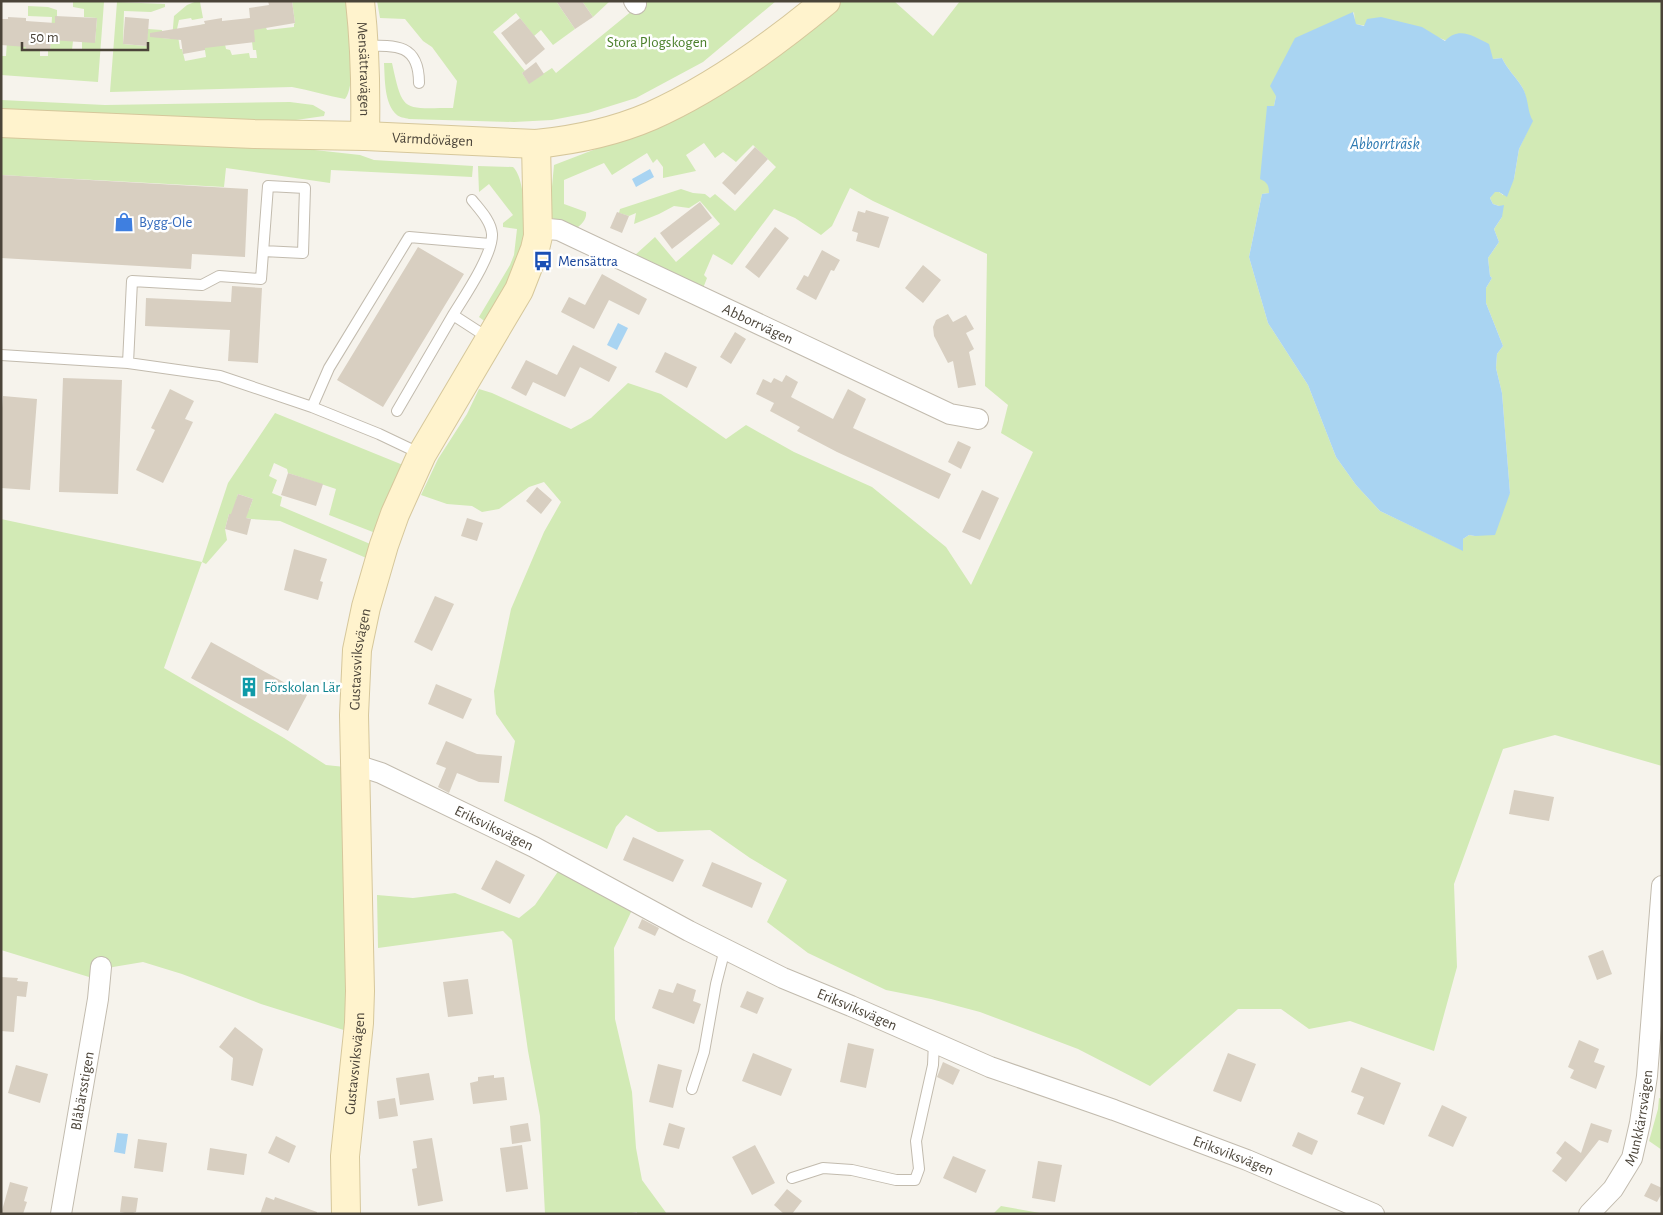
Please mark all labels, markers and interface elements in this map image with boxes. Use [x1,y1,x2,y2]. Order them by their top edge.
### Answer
scale bar [22,20,149,52]
street label: Mensättravägen [354,21,372,116]
text: 50 m [30,30,59,45]
park label: Stora Plogskogen [607,35,707,50]
street label: Värmdövägen [392,130,474,149]
water label: Abborrträsk [1349,136,1420,152]
shop icon: Bygg-Ole [113,211,135,233]
place label: Bygg-Ole [139,215,193,230]
bus stop icon: Mensättra [532,250,554,272]
place label: Mensättra [558,254,618,269]
street label: Abborrvägen [720,301,795,347]
street label: Gustavsviksvägen [347,607,374,711]
building icon: Förskolan Lär [238,676,260,698]
place label: Förskolan Lär [264,680,340,695]
street label: Eriksviksvägen [452,803,536,854]
street label: Eriksviksvägen [815,986,899,1033]
street label: Gustavsviksvägen [342,1012,367,1115]
street label: Blåbärsstigen [69,1050,97,1131]
street label: Munkkärrsvägen [1622,1069,1655,1169]
street label: Eriksviksvägen [1191,1133,1276,1178]

